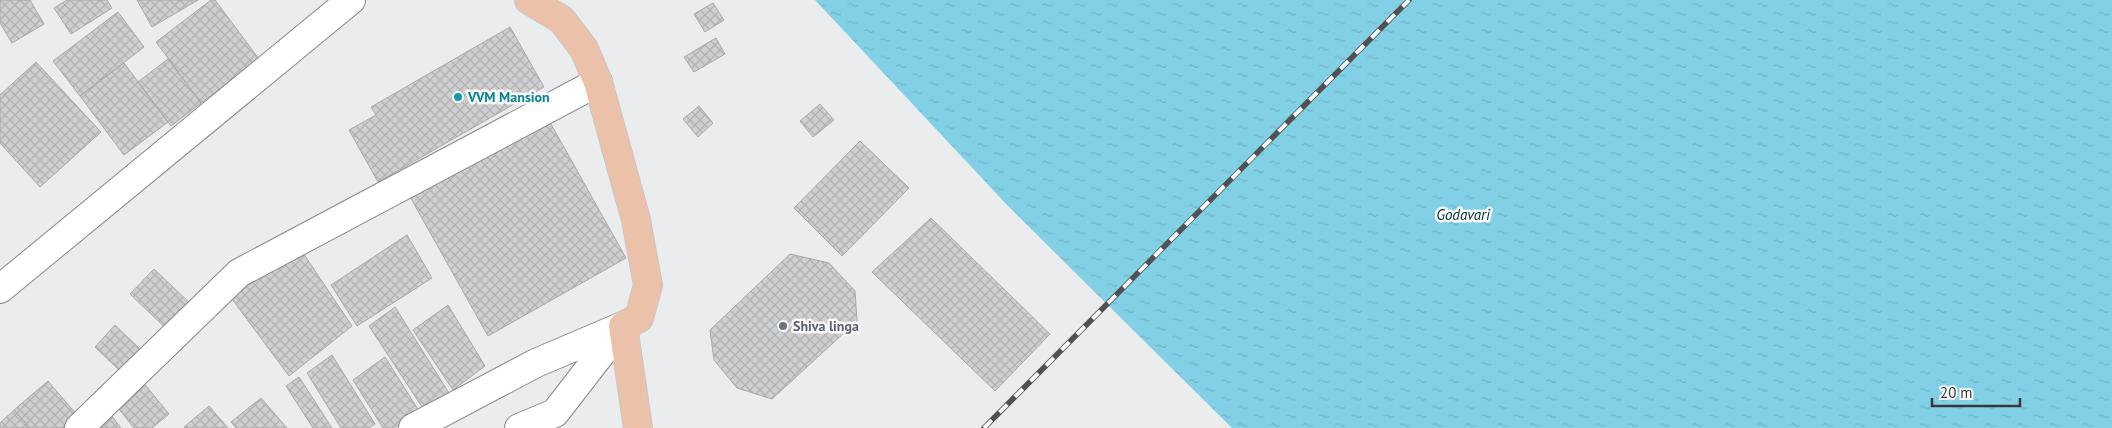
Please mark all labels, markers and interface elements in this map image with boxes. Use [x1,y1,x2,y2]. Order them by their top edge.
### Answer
place label: VVM Mansion [467,88,550,106]
marker: VVM Mansion [452,91,464,103]
water label: Godavari [1436,205,1491,224]
place label: Shiva linga [793,317,859,335]
marker: Shiva linga [777,320,789,332]
scale bar [1932,376,2020,408]
text: 20 m [1940,383,1973,402]

